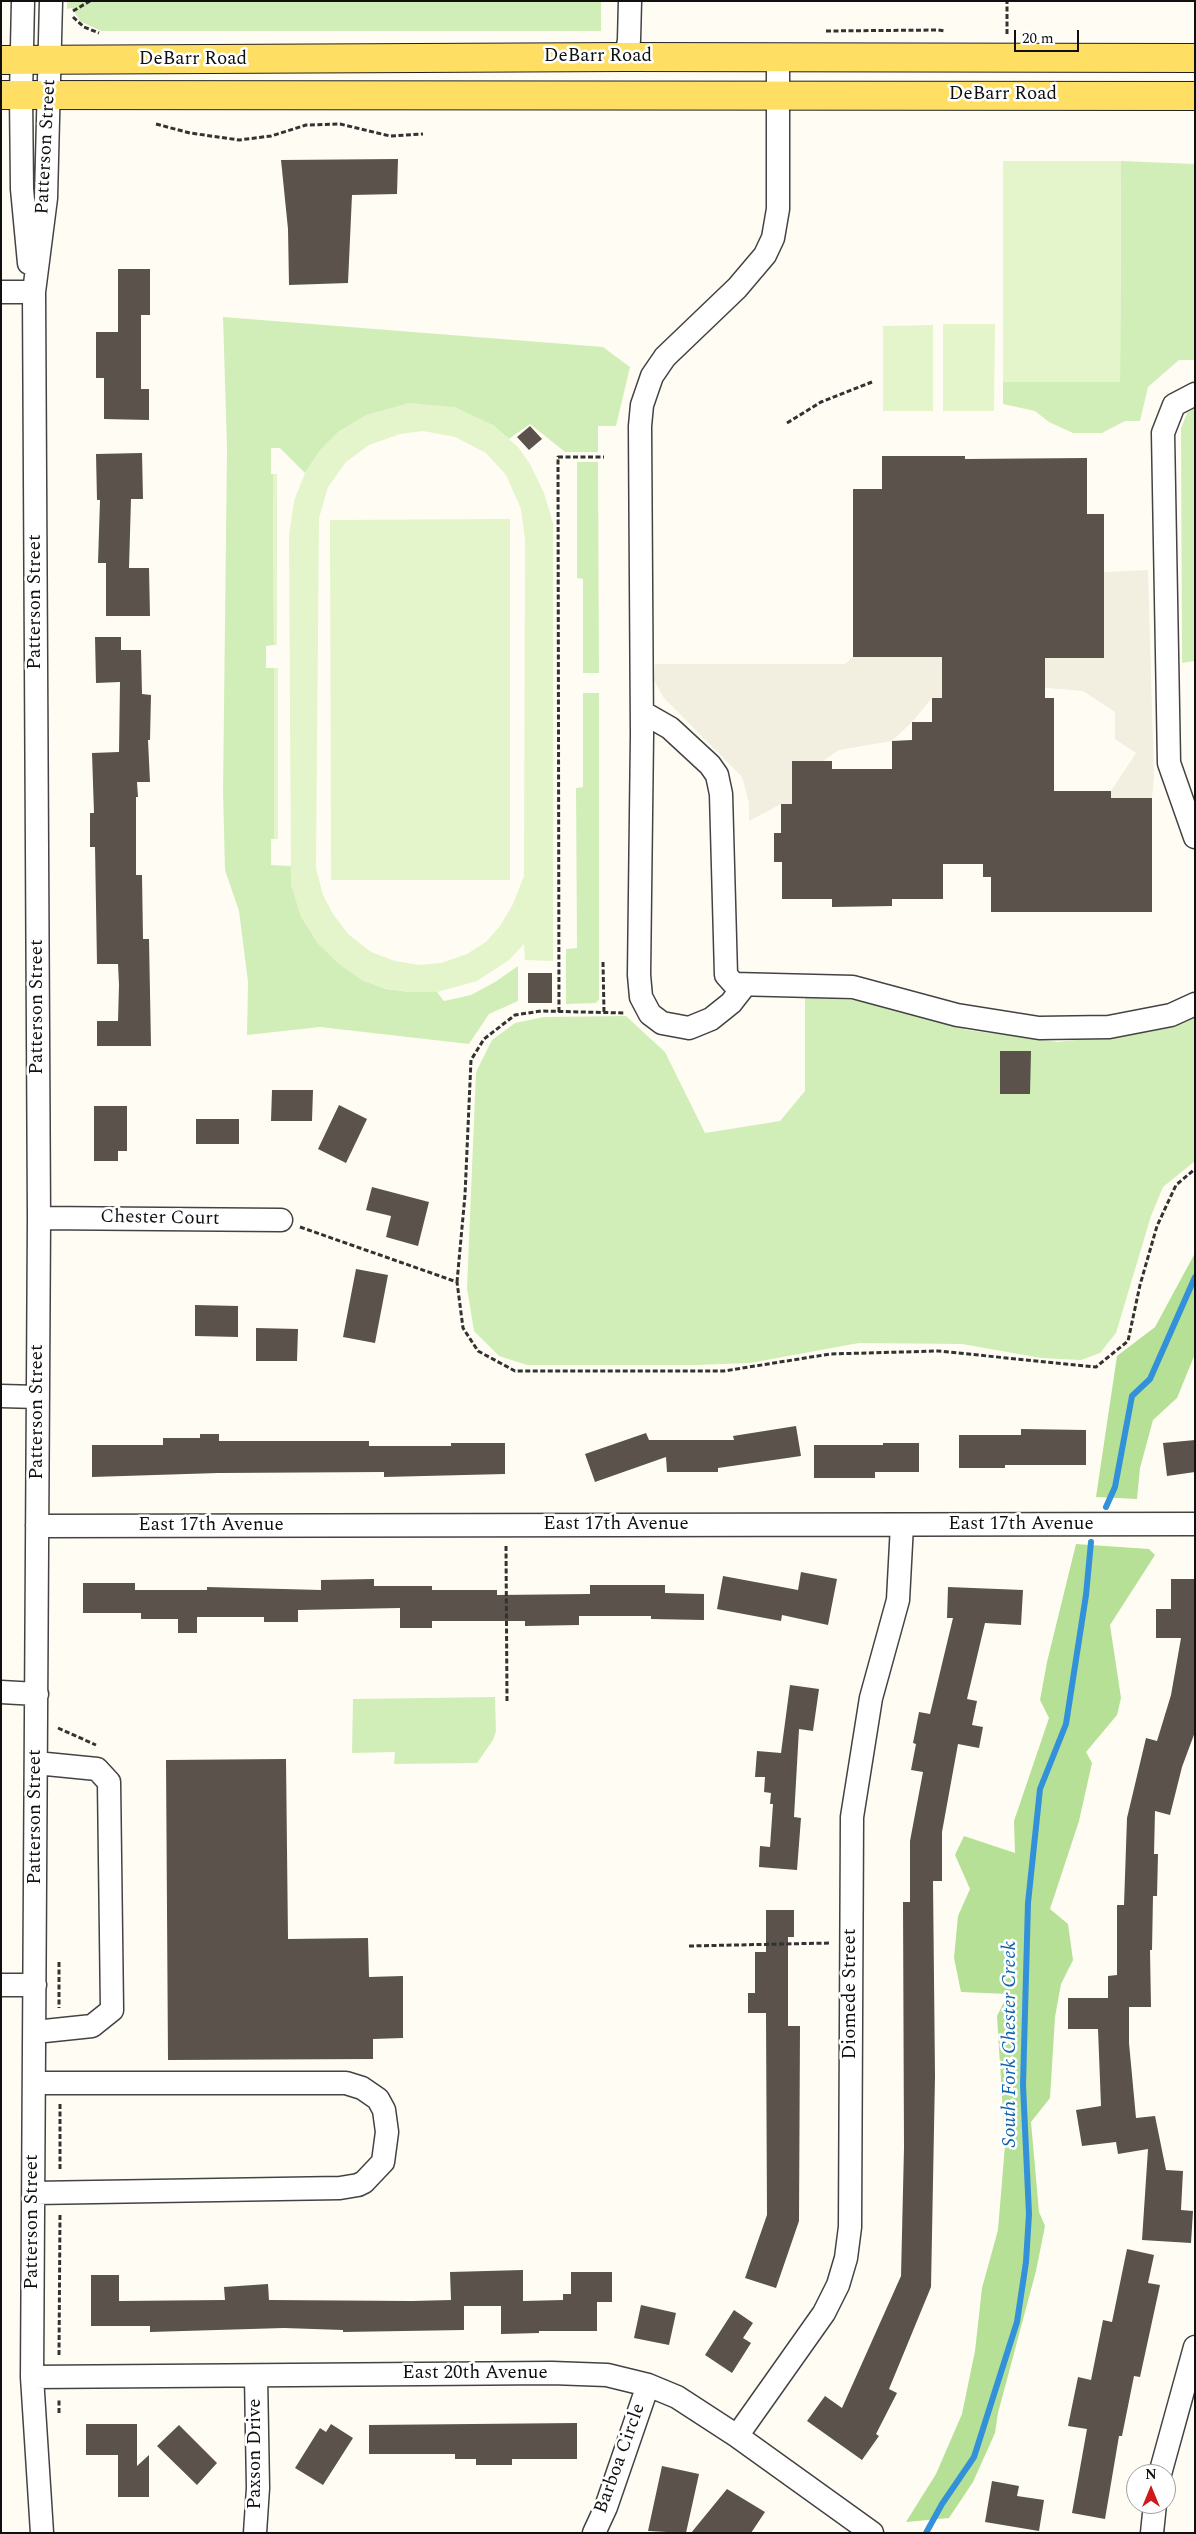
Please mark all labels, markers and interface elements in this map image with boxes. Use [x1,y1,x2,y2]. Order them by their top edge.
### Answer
scale bar [1016,20,1081,52]
text: 20 m [1022,27,1054,50]
street label: DeBarr Road [544,46,652,68]
street label: DeBarr Road [139,49,247,71]
street label: Patterson Street [32,79,62,215]
street label: DeBarr Road [949,84,1057,106]
street label: Patterson Street [25,534,47,670]
street label: Patterson Street [27,939,49,1075]
street label: Chester Court [100,1207,220,1231]
street label: Patterson Street [27,1344,49,1480]
street label: East 17th Avenue [543,1514,689,1536]
street label: East 17th Avenue [948,1514,1094,1536]
street label: East 17th Avenue [138,1515,284,1537]
street label: Patterson Street [25,1749,47,1885]
street label: Diomede Street [840,1929,862,2059]
water label: South Fork Chester Creek [999,1941,1023,2147]
street label: Patterson Street [22,2154,44,2290]
street label: East 20th Avenue [402,2363,548,2385]
street label: Paxson Drive [245,2399,267,2509]
street label: Barboa Circle [591,2401,651,2517]
north arrow [1126,2464,1176,2514]
text: N [1145,2464,1157,2485]

